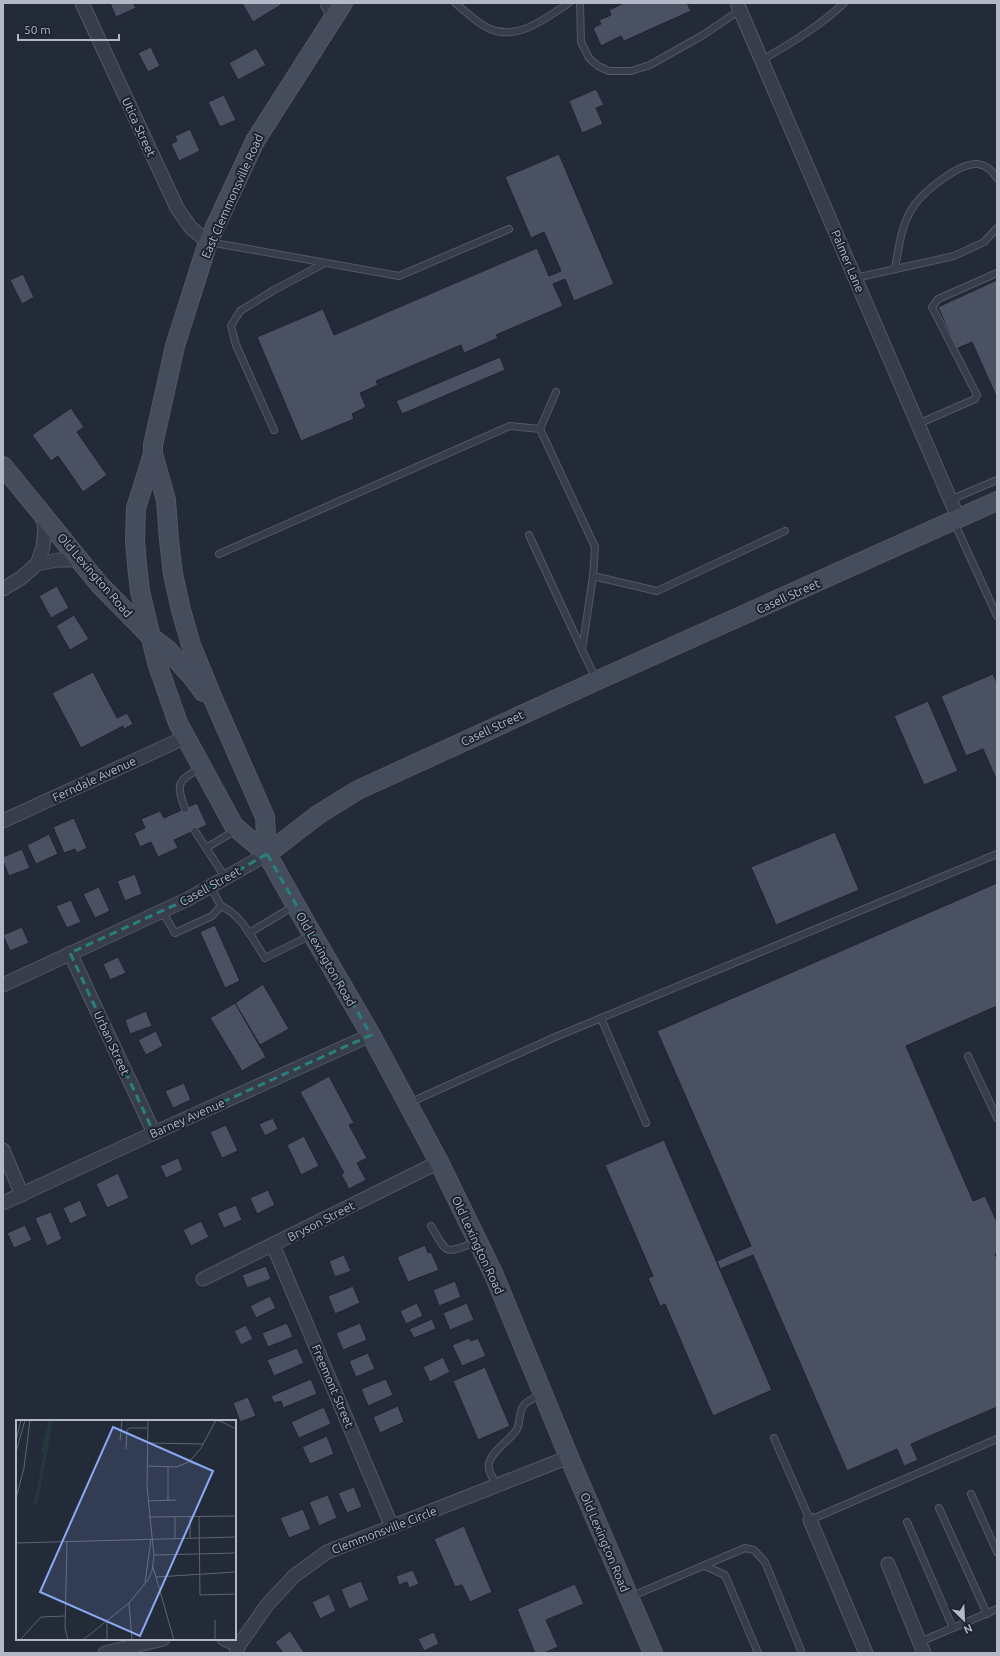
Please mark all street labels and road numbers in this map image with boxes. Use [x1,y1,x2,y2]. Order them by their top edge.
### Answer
street label: Utica Street [120,95,158,159]
street label: East Clemmonsville Road [199,132,265,260]
street label: Palmer Lane [829,228,867,294]
street label: Old Lexington Road [55,530,135,620]
street label: Casell Street [754,576,822,616]
street label: Casell Street [458,708,526,748]
street label: Ferndale Avenue [50,754,138,804]
street label: Casell Street [177,864,243,908]
street label: Old Lexington Road [294,910,358,1008]
street label: Urban Street [92,1009,133,1077]
street label: Barney Avenue [147,1096,227,1140]
street label: Old Lexington Road [450,1194,506,1296]
street label: Bryson Street [285,1198,357,1243]
street label: Freemont Street [310,1342,356,1430]
street label: Old Lexington Road [578,1490,632,1594]
street label: Clemmonsville Circle [330,1504,438,1556]

